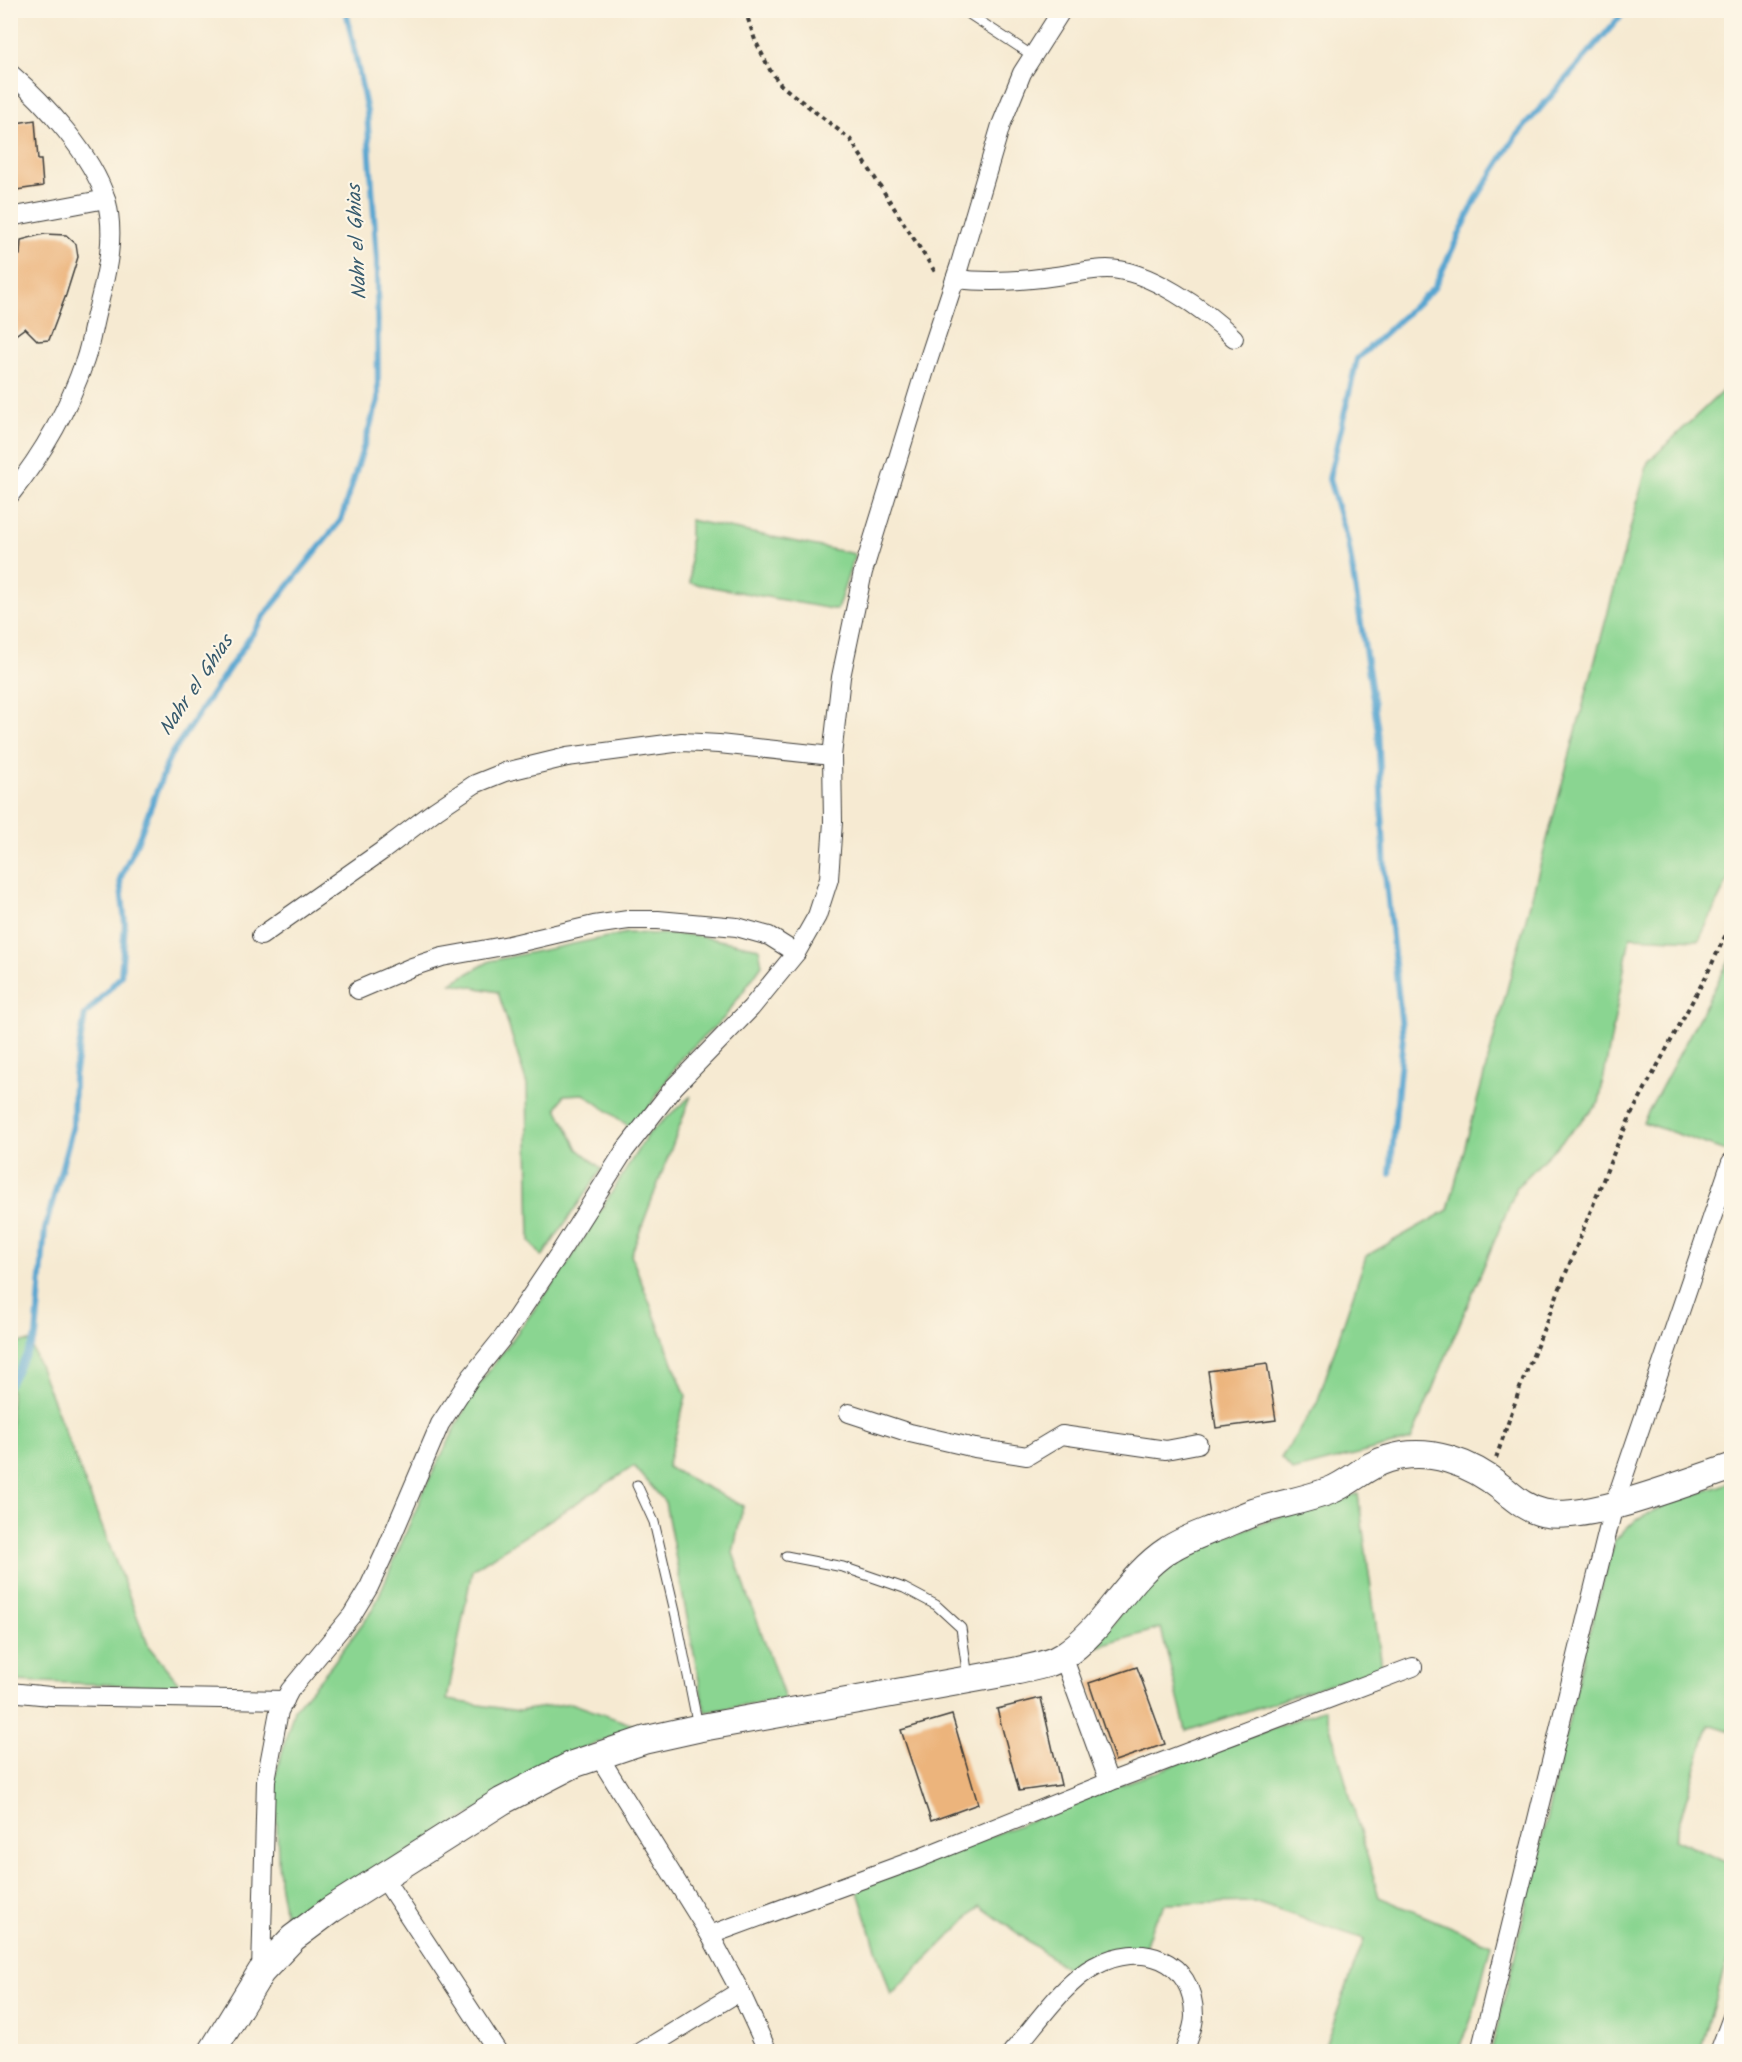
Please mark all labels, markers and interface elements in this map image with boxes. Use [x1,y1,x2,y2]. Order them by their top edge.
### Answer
water label: Nahr el Ghias [339,181,377,301]
water label: Nahr el Ghias [151,627,244,743]

